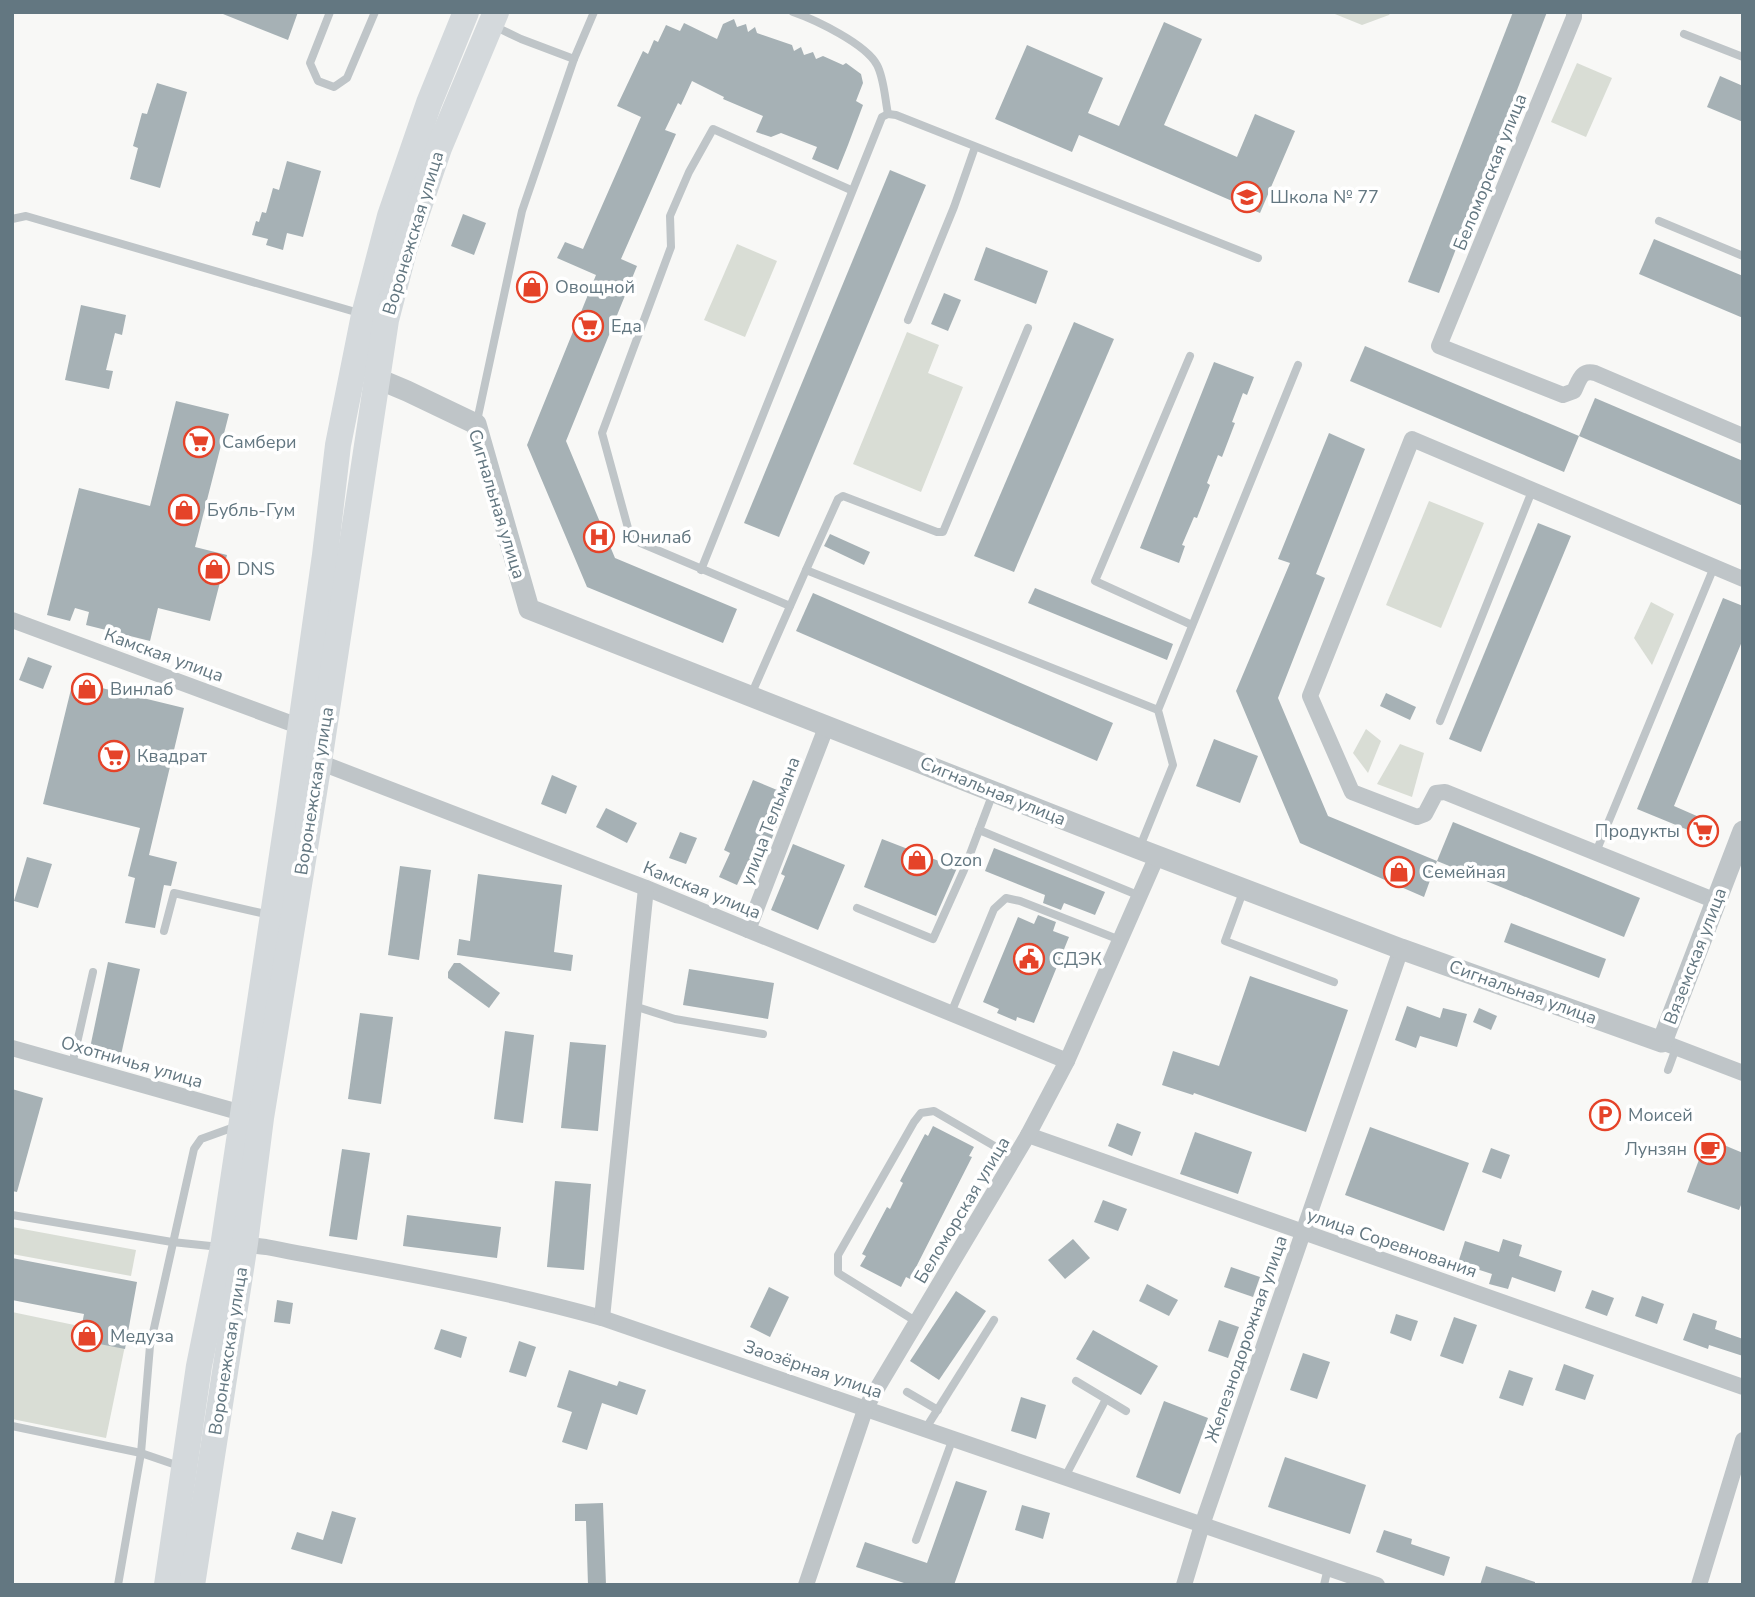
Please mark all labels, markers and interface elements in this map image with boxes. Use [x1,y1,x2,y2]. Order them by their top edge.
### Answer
street label: Беломорская улица [1448,90,1532,254]
street label: Воронежская улица [377,148,449,318]
school or university icon: Школа № 77 [1230,180,1264,214]
place label: Школа № 77 [1270,185,1379,209]
shop icon: Овощной [515,270,549,304]
place label: Овощной [555,275,635,299]
supermarket icon: Еда [571,309,605,343]
place label: Еда [611,314,642,338]
supermarket icon: Самбери [182,425,216,459]
street label: Сигнальная улица [463,426,531,582]
place label: Самбери [222,430,297,454]
shop icon: Бубль-Гум [167,493,201,527]
place label: Бубль-Гум [207,498,295,522]
hospital icon: Юнилаб [582,520,616,554]
place label: Юнилаб [622,525,692,549]
shop icon: DNS [197,552,231,586]
place label: DNS [237,557,275,581]
street label: Камская улица [101,622,227,688]
shop icon: Винлаб [70,672,104,706]
place label: Винлаб [110,677,173,701]
street label: Воронежская улица [289,705,339,877]
supermarket icon: Квадрат [97,739,131,773]
place label: Квадрат [137,744,207,768]
street label: Сигнальная улица [916,751,1070,831]
street label: улица Тельмана [734,753,806,889]
supermarket icon: Продукты [1686,814,1720,848]
place label: Продукты [1595,819,1680,843]
shop icon: Ozon [900,843,934,877]
place label: Ozon [940,848,982,872]
street label: Камская улица [639,855,765,925]
shop icon: Семейная [1382,855,1416,889]
place label: Семейная [1422,860,1506,884]
street label: Вяземская улица [1658,884,1732,1028]
public building icon: СДЭК [1012,942,1046,976]
place label: СДЭК [1052,947,1102,971]
street label: Сигнальная улица [1446,954,1600,1030]
street label: Охотничья улица [58,1030,206,1094]
parking icon: Моисей [1588,1098,1622,1132]
place label: Моисей [1628,1103,1693,1127]
street label: Беломорская улица [909,1132,1015,1288]
cafe icon: Лунзян [1693,1132,1727,1166]
place label: Лунзян [1624,1137,1687,1161]
street label: улица Соревнования [1304,1203,1480,1283]
street label: Железнодорожная улица [1199,1232,1293,1446]
street label: Воронежская улица [203,1265,253,1437]
shop icon: Медуза [70,1319,104,1353]
place label: Медуза [110,1324,174,1348]
street label: Заозёрная улица [740,1334,886,1404]

